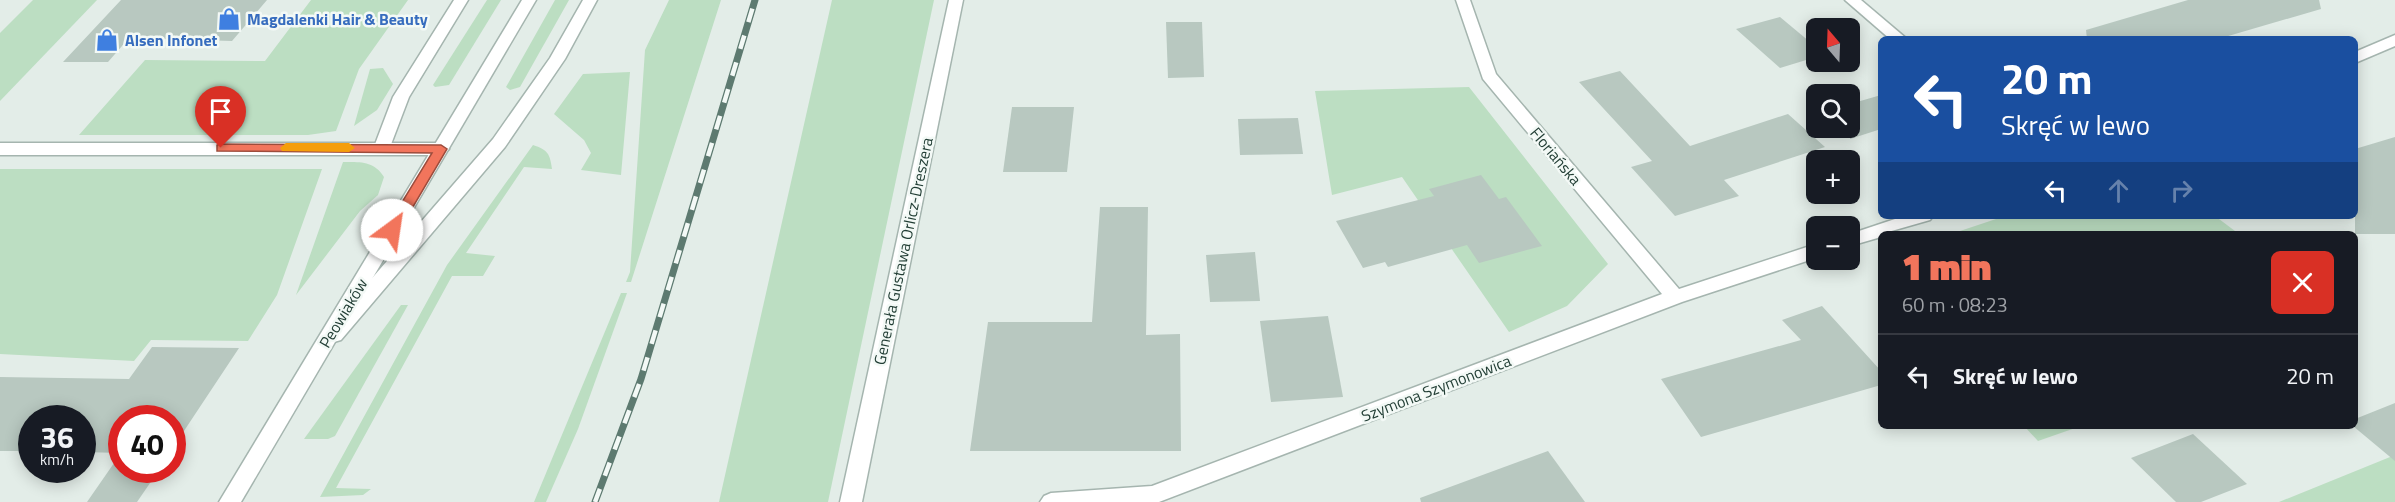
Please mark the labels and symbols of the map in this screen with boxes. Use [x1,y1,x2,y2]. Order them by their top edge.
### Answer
shop icon: Magdalenki Hair & Beauty [216,6,242,32]
place label: Magdalenki Hair & Beauty [247,7,428,31]
north arrow [1806,18,1860,72]
shop icon: Alsen Infonet [94,27,120,53]
place label: Alsen Infonet [125,28,218,52]
pin [195,86,246,148]
street label: Floriańska [1525,122,1587,190]
street label: Generała Gustawa Orlicz-Dreszera [867,135,939,367]
position arrow [360,198,424,262]
street label: Peowiaków [313,274,373,352]
street label: Szymona Szymonowica [1358,348,1514,428]
speed limit sign: 40 [108,405,186,483]

